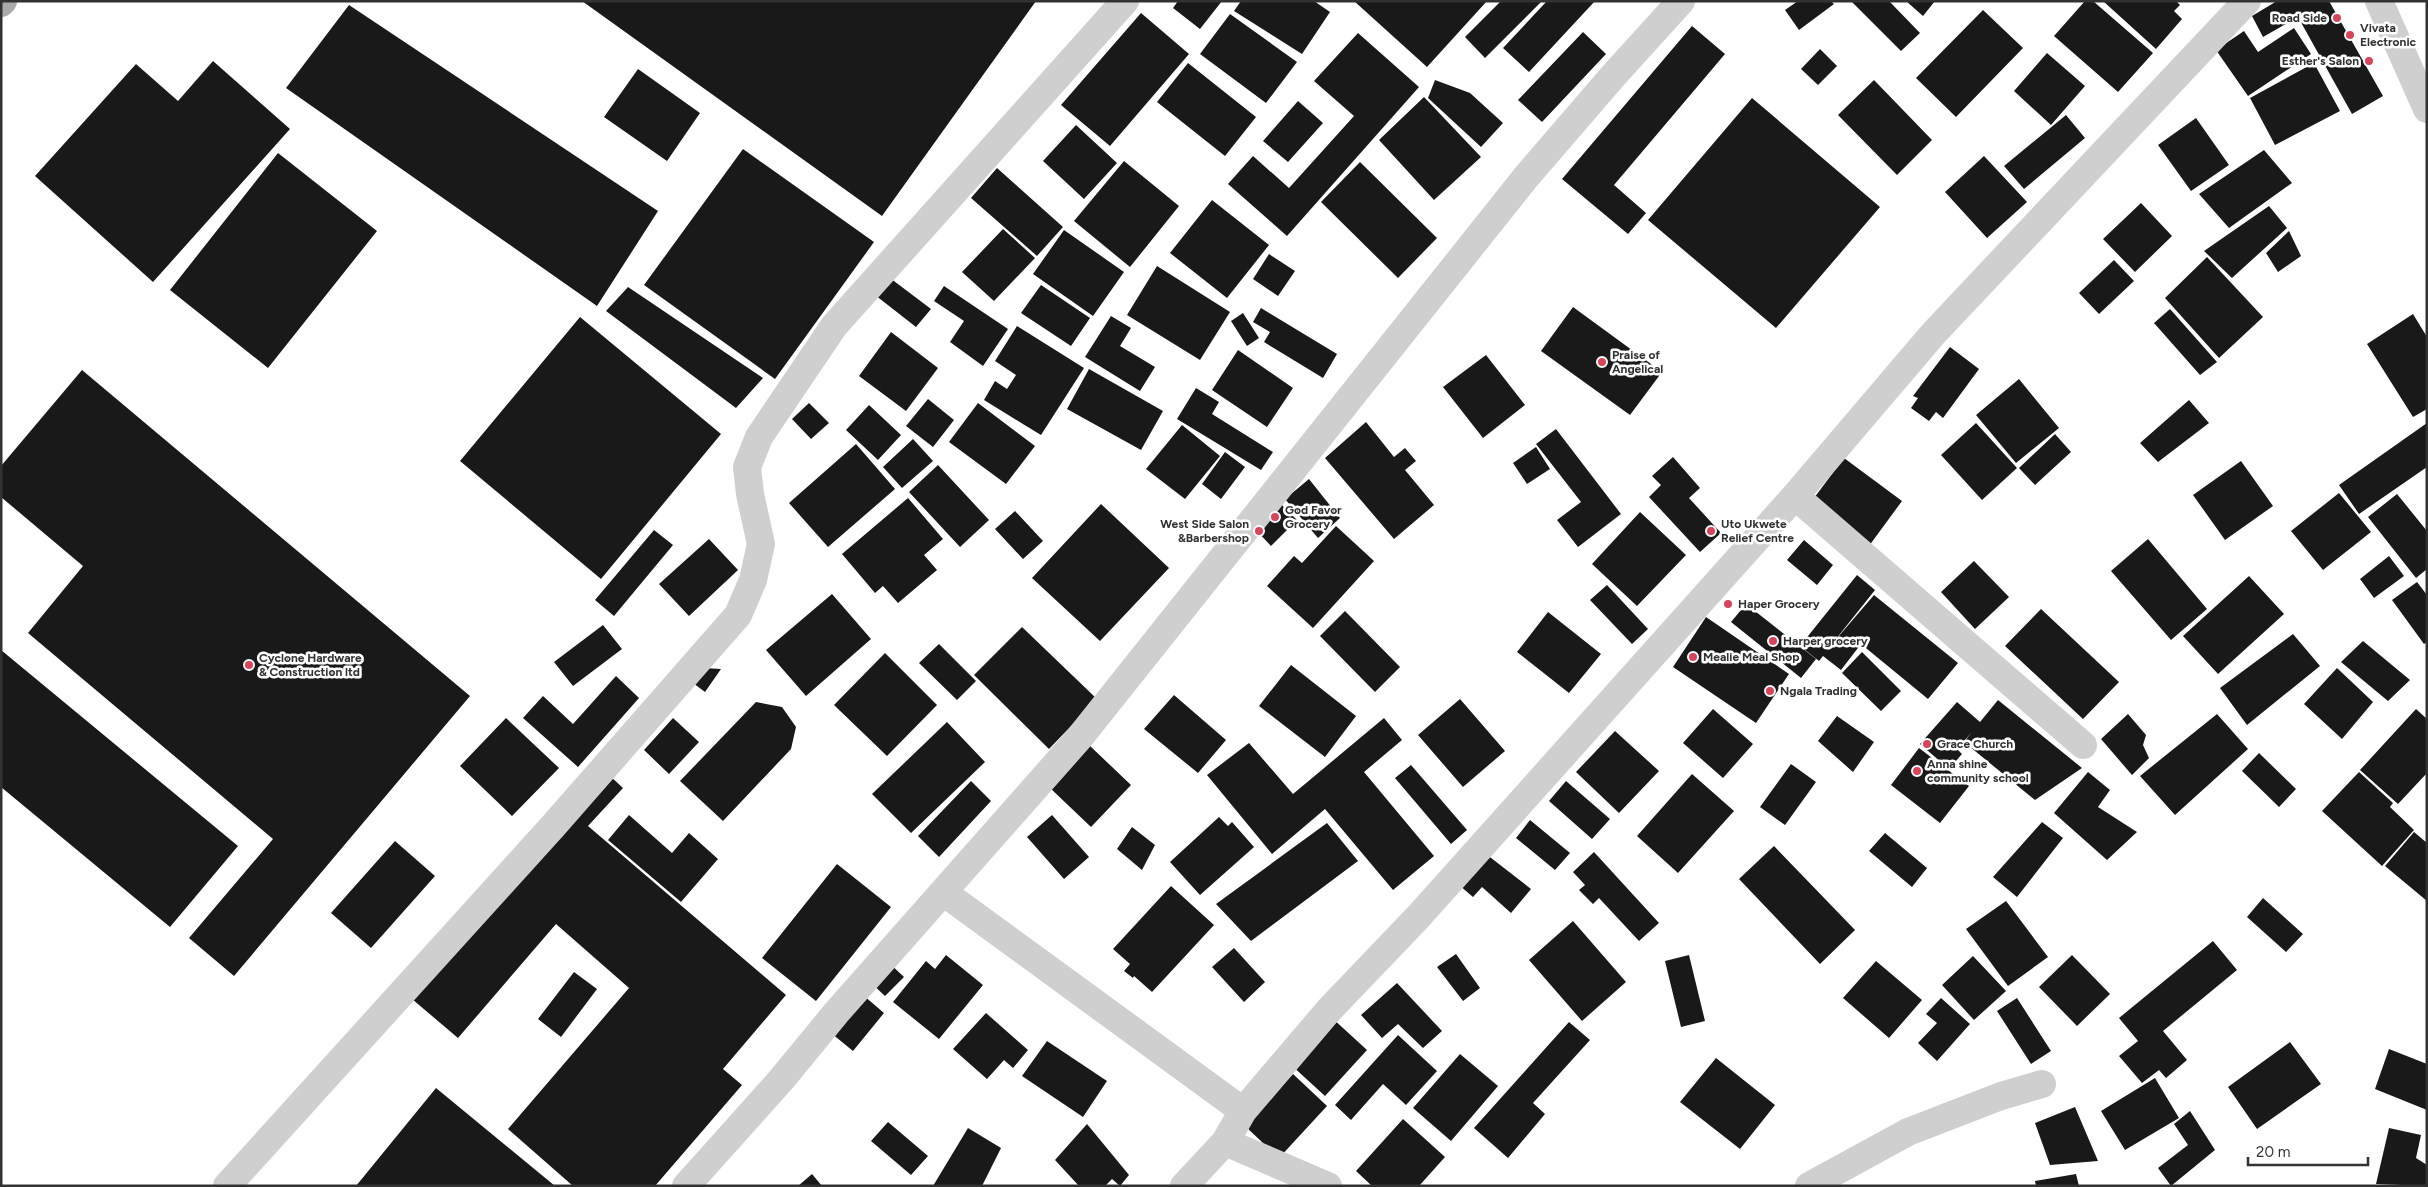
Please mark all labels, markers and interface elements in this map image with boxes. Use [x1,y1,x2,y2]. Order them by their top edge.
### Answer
place label: Road Side [2272,11,2327,25]
marker: Road Side [2331,12,2343,24]
place label: Vivata Electronic [2360,21,2417,49]
marker: Vivata Electronic [2344,29,2356,41]
place label: Esther's Salon [2282,54,2359,68]
marker: Esther's Salon [2363,55,2375,67]
place label: Praise of Angelical [1612,348,1663,376]
marker: Praise of Angelical [1596,356,1608,368]
place label: God Favor Grocery [1285,503,1342,531]
marker: God Favor Grocery [1269,511,1281,523]
place label: West Side Salon &Barbershop [1160,517,1249,545]
place label: Uto Ukwete Relief Centre [1721,517,1794,545]
marker: West Side Salon &Barbershop [1253,525,1265,537]
marker: Uto Ukwete Relief Centre [1705,525,1717,537]
place label: Haper Grocery [1738,597,1820,611]
marker: Haper Grocery [1722,598,1734,610]
place label: Harper grocery [1783,634,1868,648]
marker: Harper grocery [1767,635,1779,647]
place label: Mealie Meal Shop [1703,650,1799,664]
place label: Cyclone Hardware & Construction ltd [259,651,362,679]
marker: Mealie Meal Shop [1687,651,1699,663]
marker: Cyclone Hardware & Construction ltd [243,659,255,671]
place label: Ngala Trading [1780,684,1857,698]
marker: Ngala Trading [1764,685,1776,697]
place label: Grace Church [1937,737,2013,751]
marker: Grace Church [1921,738,1933,750]
place label: Anna shine community school [1927,757,2029,785]
marker: Anna shine community school [1911,765,1923,777]
scale bar [2248,1134,2368,1166]
text: 20 m [2256,1143,2290,1161]

